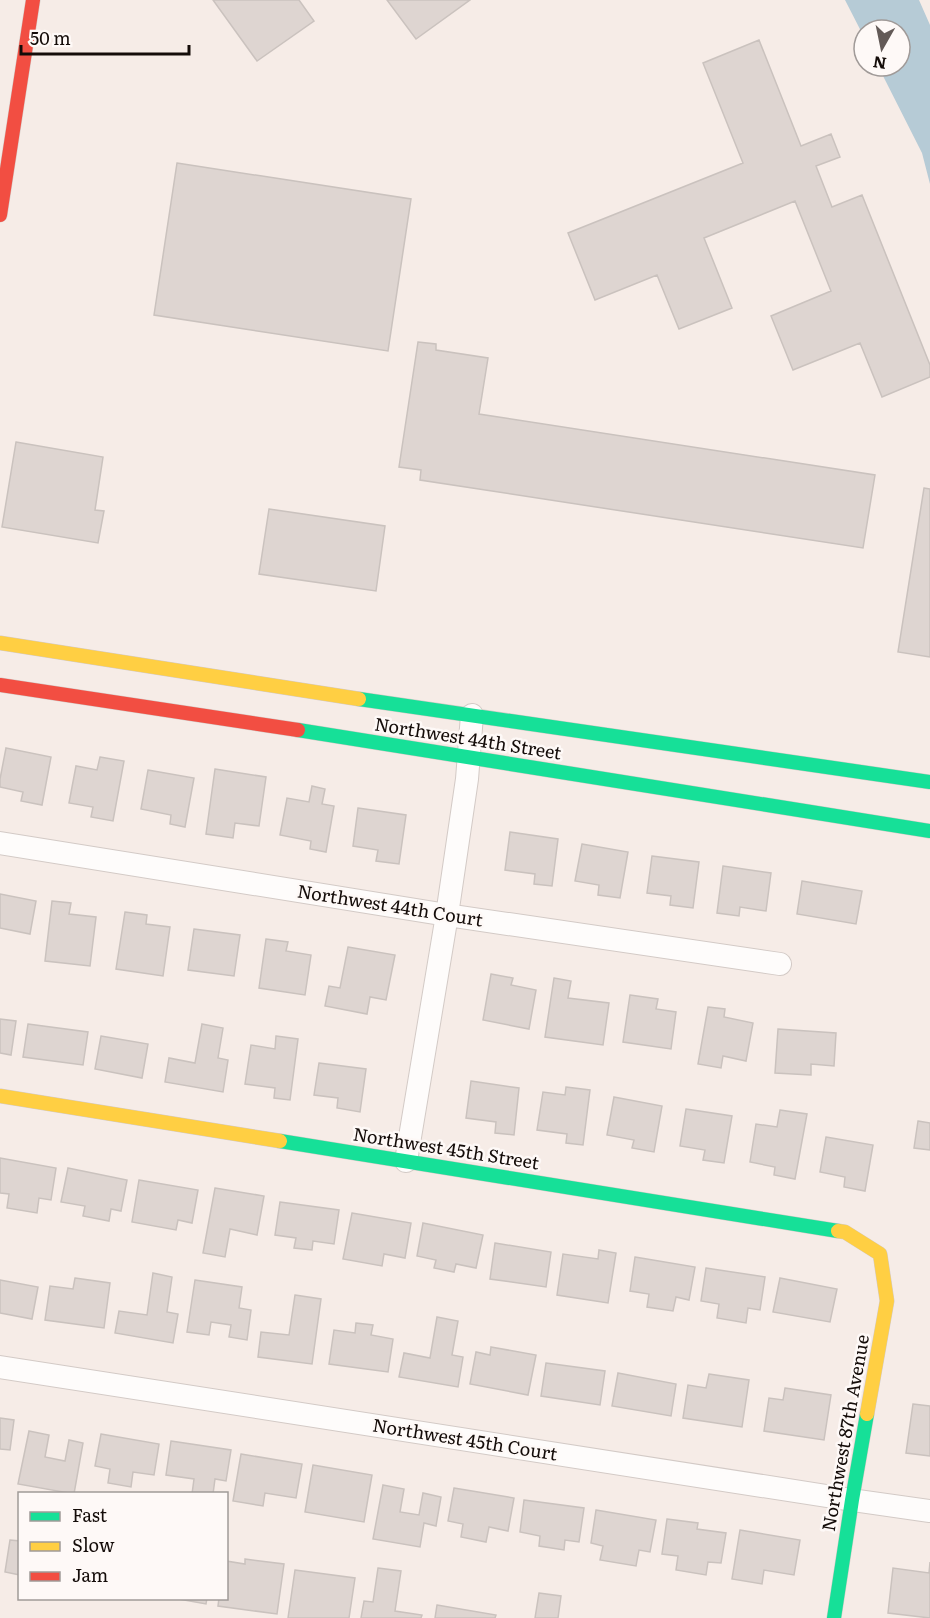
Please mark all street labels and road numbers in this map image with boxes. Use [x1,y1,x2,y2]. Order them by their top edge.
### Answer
street label: Northwest 44th Street [373,709,564,766]
street label: Northwest 44th Court [296,877,486,933]
street label: Northwest 45th Street [351,1119,542,1176]
street label: Northwest 87th Avenue [814,1332,875,1533]
street label: Northwest 45th Court [371,1411,560,1467]

